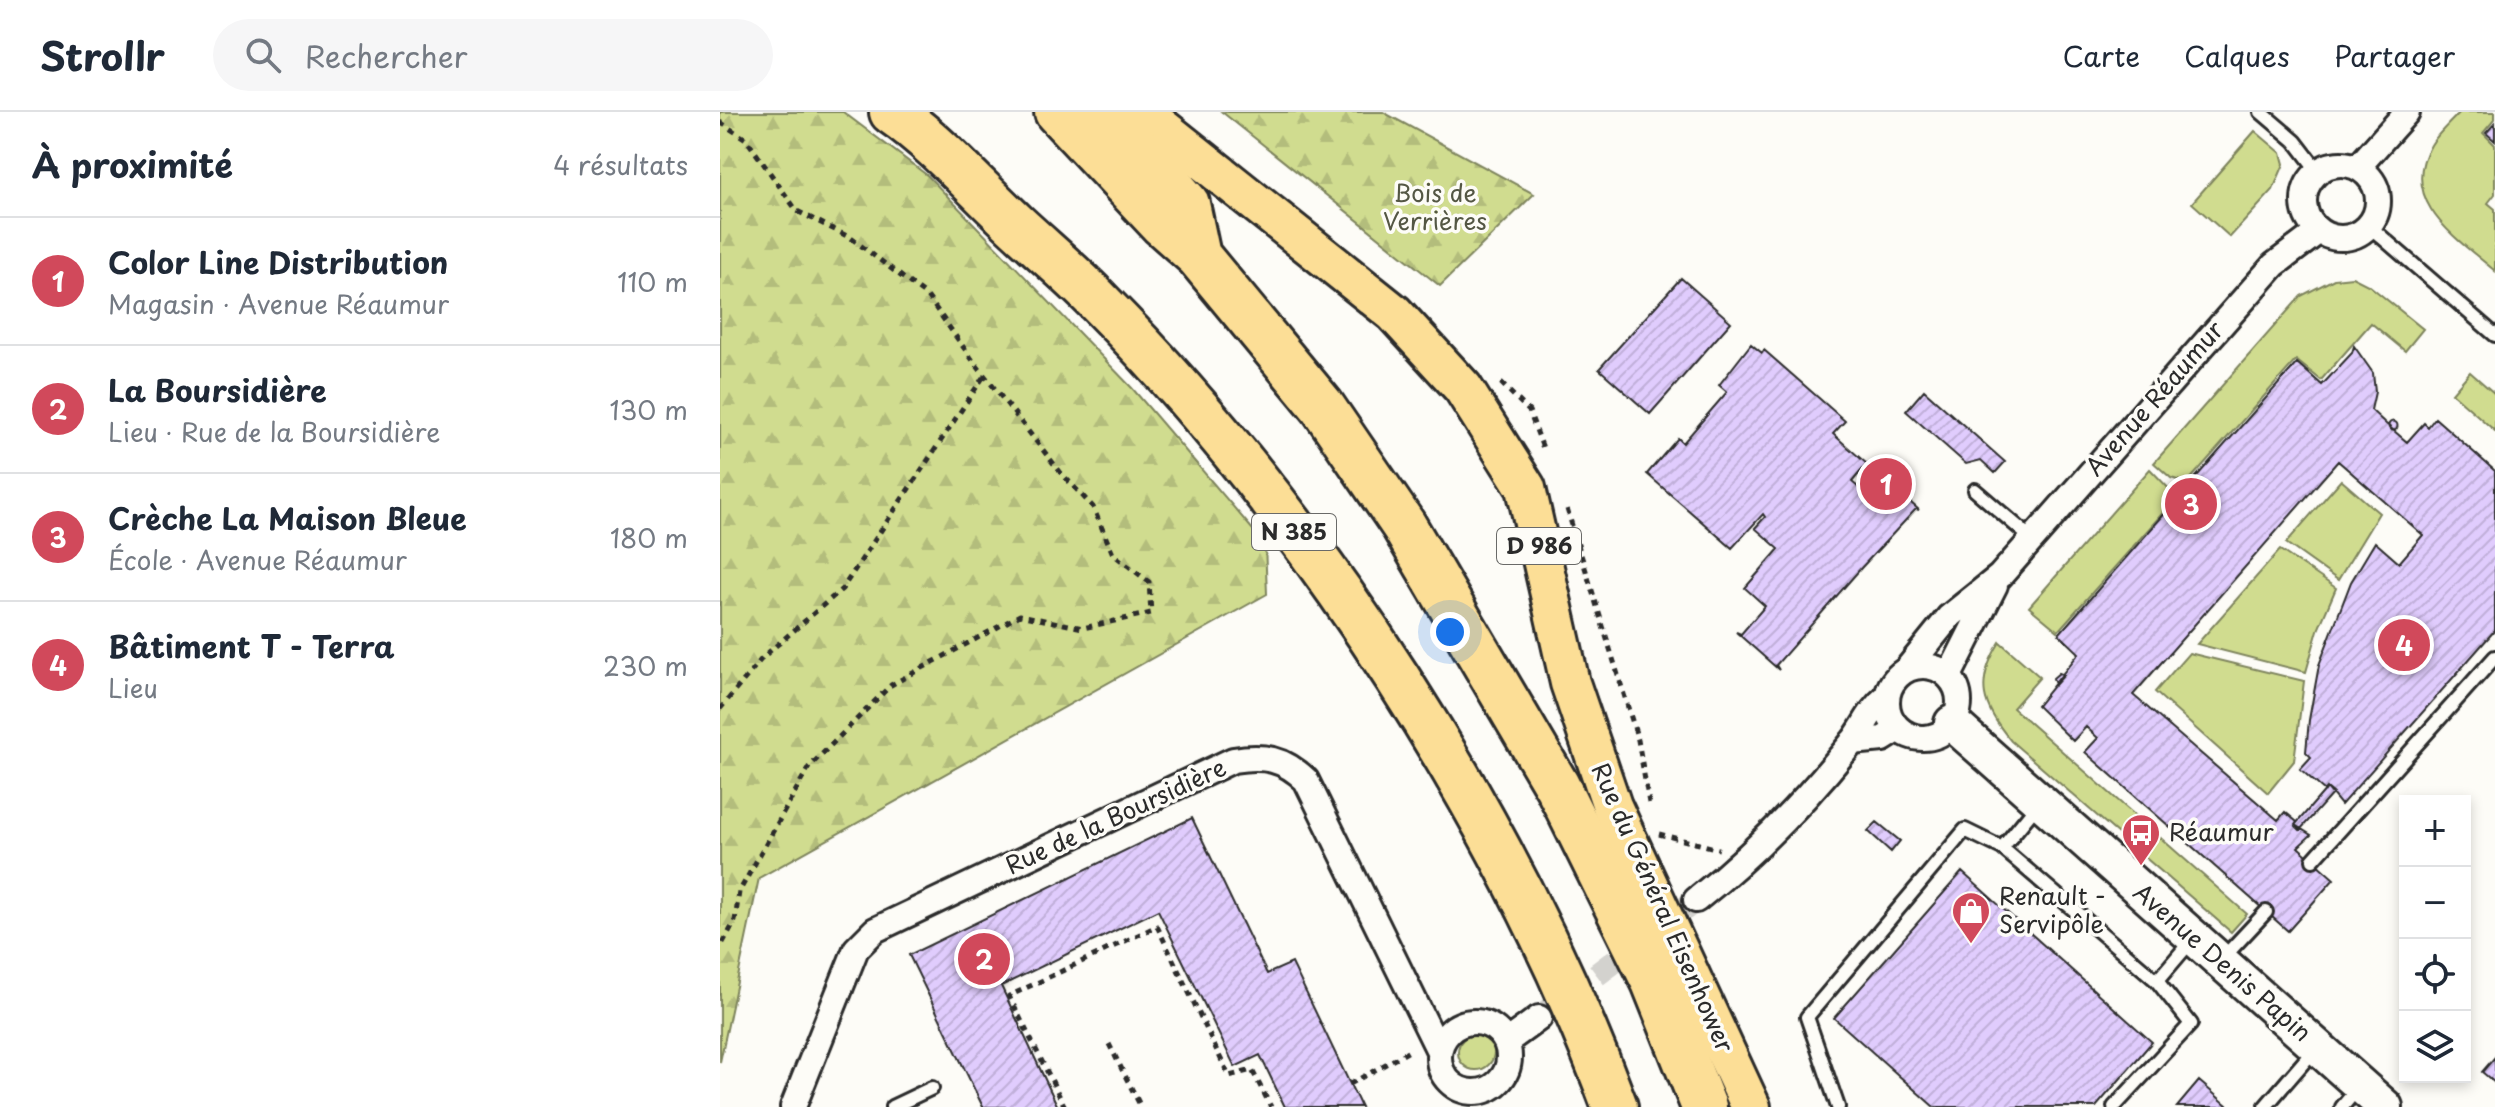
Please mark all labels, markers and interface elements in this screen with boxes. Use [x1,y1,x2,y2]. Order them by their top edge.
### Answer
search box [213,19,773,91]
text: Strollr [40,27,165,84]
icon: search [241,33,285,77]
text: Rechercher [305,33,468,78]
text: Carte [2062,34,2140,77]
text: Calques [2184,34,2290,77]
text: Partager [2334,34,2455,77]
text: À proximité [32,138,233,190]
text: 4 résultats [553,145,688,184]
park label: Bois de Verrières [1383,174,1487,238]
text: Color Line Distribution [108,239,448,284]
text: 1 [52,262,64,301]
text: 110 m [617,262,688,301]
text: Magasin · Avenue Réaumur [108,284,449,323]
street label: Avenue Réaumur [2076,312,2232,483]
text: La Boursidière [108,367,327,412]
text: 2 [49,390,67,429]
text: 130 m [609,390,688,429]
text: Lieu · Rue de la Boursidière [108,412,441,451]
pin: 1 [1860,454,1912,514]
pin: 3 [2165,474,2217,534]
text: Crèche La Maison Bleue [108,495,467,540]
road number: N 385 [1252,514,1336,550]
text: 3 [49,518,67,557]
text: 180 m [610,518,688,557]
road number: D 986 [1497,528,1581,564]
text: École · Avenue Réaumur [108,540,407,579]
your location [1430,612,1470,652]
pin: 4 [2378,615,2430,675]
text: Bâtiment T - Terra [108,623,395,668]
text: 4 [49,646,67,685]
text: 230 m [603,646,688,685]
text: Lieu [108,668,158,707]
street label: Rue de la Boursidière [999,748,1231,882]
street label: Rue du Général Eisenhower [1584,757,1744,1058]
map controls [2399,795,2471,1083]
button: + [2399,795,2471,867]
bus stop icon: Réaumur [2120,812,2162,867]
place label: Réaumur [2169,813,2275,849]
button: − [2399,867,2471,939]
street label: Avenue Denis Papin [2126,874,2320,1049]
place label: Renault - Servipôle [1999,877,2106,941]
shop icon: Renault - Servipôle [1950,890,1992,945]
pin: 2 [958,929,1010,989]
button: locate [2399,939,2471,1011]
button: layers [2399,1011,2471,1083]

